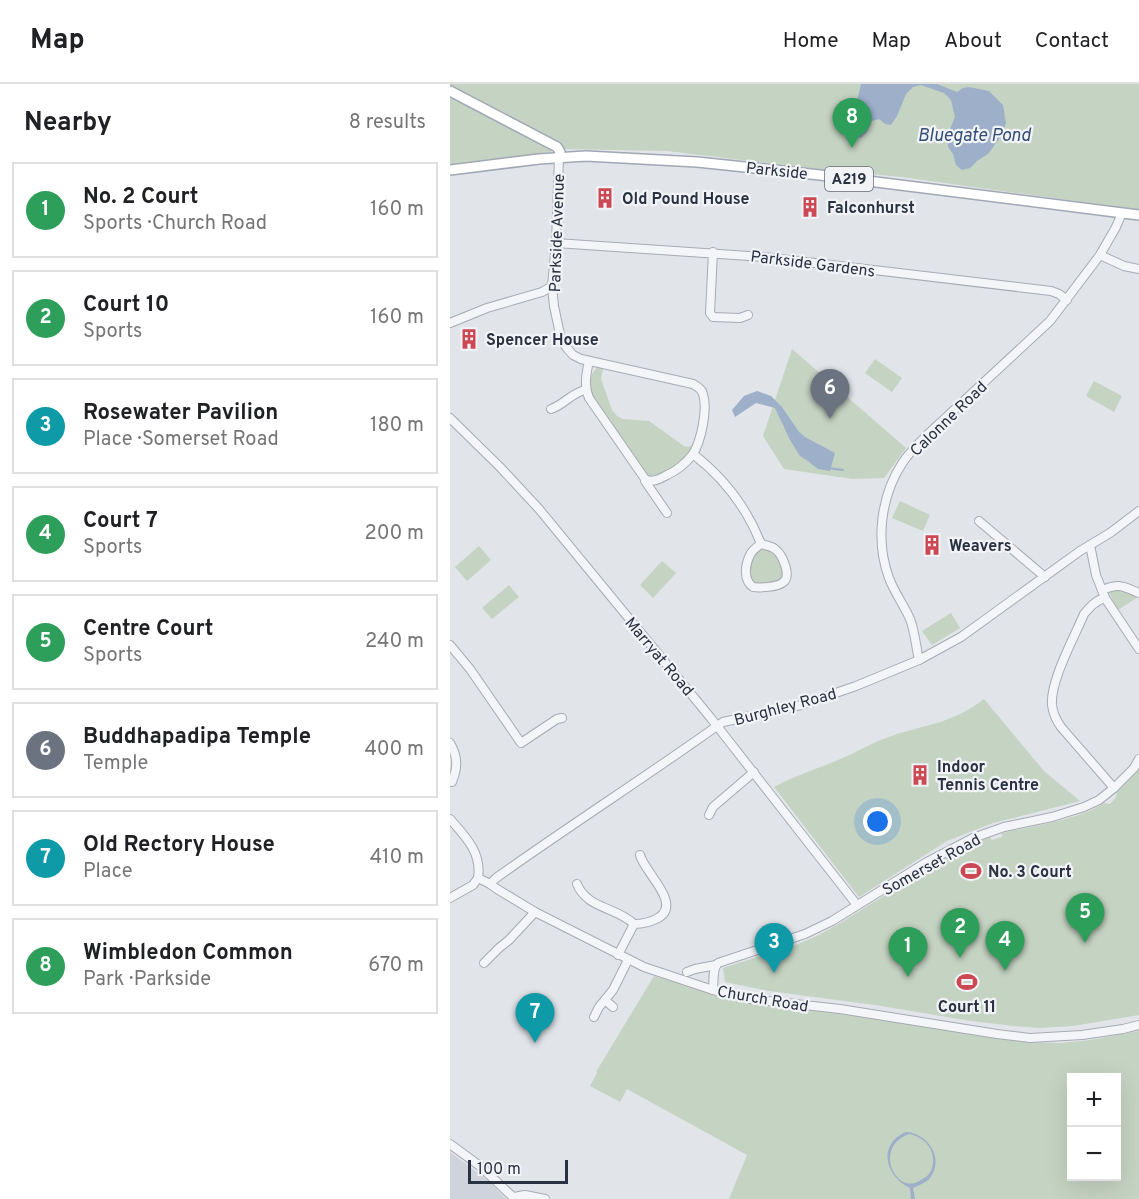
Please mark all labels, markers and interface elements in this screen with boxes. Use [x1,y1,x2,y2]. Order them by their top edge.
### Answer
text: Map [30,23,85,59]
text: Home [783,28,839,55]
text: Map [872,28,911,55]
text: About [944,28,1002,55]
text: Contact [1035,28,1109,55]
pin: 8 [832,98,872,148]
text: Nearby [24,107,112,140]
text: 8 results [349,110,426,136]
water label: Bluegate Pond [918,125,1032,148]
street label: Parkside [745,159,809,185]
road number: A219 [825,167,873,191]
street label: Parkside Avenue [546,174,570,293]
text: No. 2 Court [83,184,198,211]
building icon: Old Pound House [593,186,617,210]
place label: Old Pound House [622,190,750,210]
building icon: Falconhurst [798,195,822,219]
text: 1 [42,197,50,223]
text: 160 m [370,197,424,223]
place label: Falconhurst [827,199,915,219]
text: Sports · Church Road [83,211,267,237]
street label: Parkside Gardens [749,247,876,283]
text: Court 10 [83,292,169,319]
text: 2 [39,305,52,331]
text: 160 m [370,305,424,331]
text: Sports [83,319,143,345]
building icon: Spencer House [457,327,481,351]
place label: Spencer House [486,331,599,351]
pin: 6 [810,370,850,419]
street label: Calonne Road [907,378,992,461]
text: Rosewater Pavilion [83,400,278,427]
text: 3 [40,413,52,439]
text: 180 m [370,413,424,439]
text: Place · Somerset Road [83,427,279,453]
text: Court 7 [83,508,158,535]
text: 4 [39,521,52,547]
text: 200 m [365,521,424,547]
building icon: Weavers [920,533,944,557]
text: Sports [83,535,143,561]
place label: Weavers [949,537,1012,557]
street label: Marryat Road [620,614,697,701]
text: Centre Court [83,616,214,643]
text: 5 [39,629,52,655]
text: 240 m [365,629,424,655]
text: Sports [83,643,143,669]
street label: Burghley Road [732,685,839,731]
text: Buddhapadipa Temple [83,724,311,751]
text: 6 [39,737,52,763]
text: 400 m [364,737,424,763]
text: Temple [83,751,148,777]
place label: Indoor Tennis Centre [937,758,1039,796]
building icon: Indoor Tennis Centre [908,763,932,787]
your location [863,807,892,836]
street label: Somerset Road [879,830,985,901]
text: Old Rectory House [83,832,275,859]
text: 7 [40,845,51,871]
text: 410 m [370,845,424,871]
text: Place [83,859,133,885]
sports icon: No. 3 Court [959,859,983,883]
place label: No. 3 Court [988,863,1072,883]
pin: 5 [1066,894,1104,943]
pin: 2 [940,908,980,958]
pin: 4 [986,922,1024,971]
pin: 3 [754,924,794,973]
pin: 1 [888,928,928,977]
text: Wimbledon Common [83,940,293,967]
text: 8 [39,953,52,979]
text: 670 m [368,953,424,979]
text: Park · Parkside [83,967,211,993]
sports icon: Court 11 [955,970,979,994]
street label: Church Road [716,982,810,1018]
pin: 7 [516,994,554,1043]
place label: Court 11 [938,998,996,1018]
map controls [1067,1073,1121,1181]
button: + [1067,1073,1121,1127]
button: − [1067,1127,1121,1181]
scale bar [468,1157,568,1184]
text: 100 m [477,1160,521,1180]

